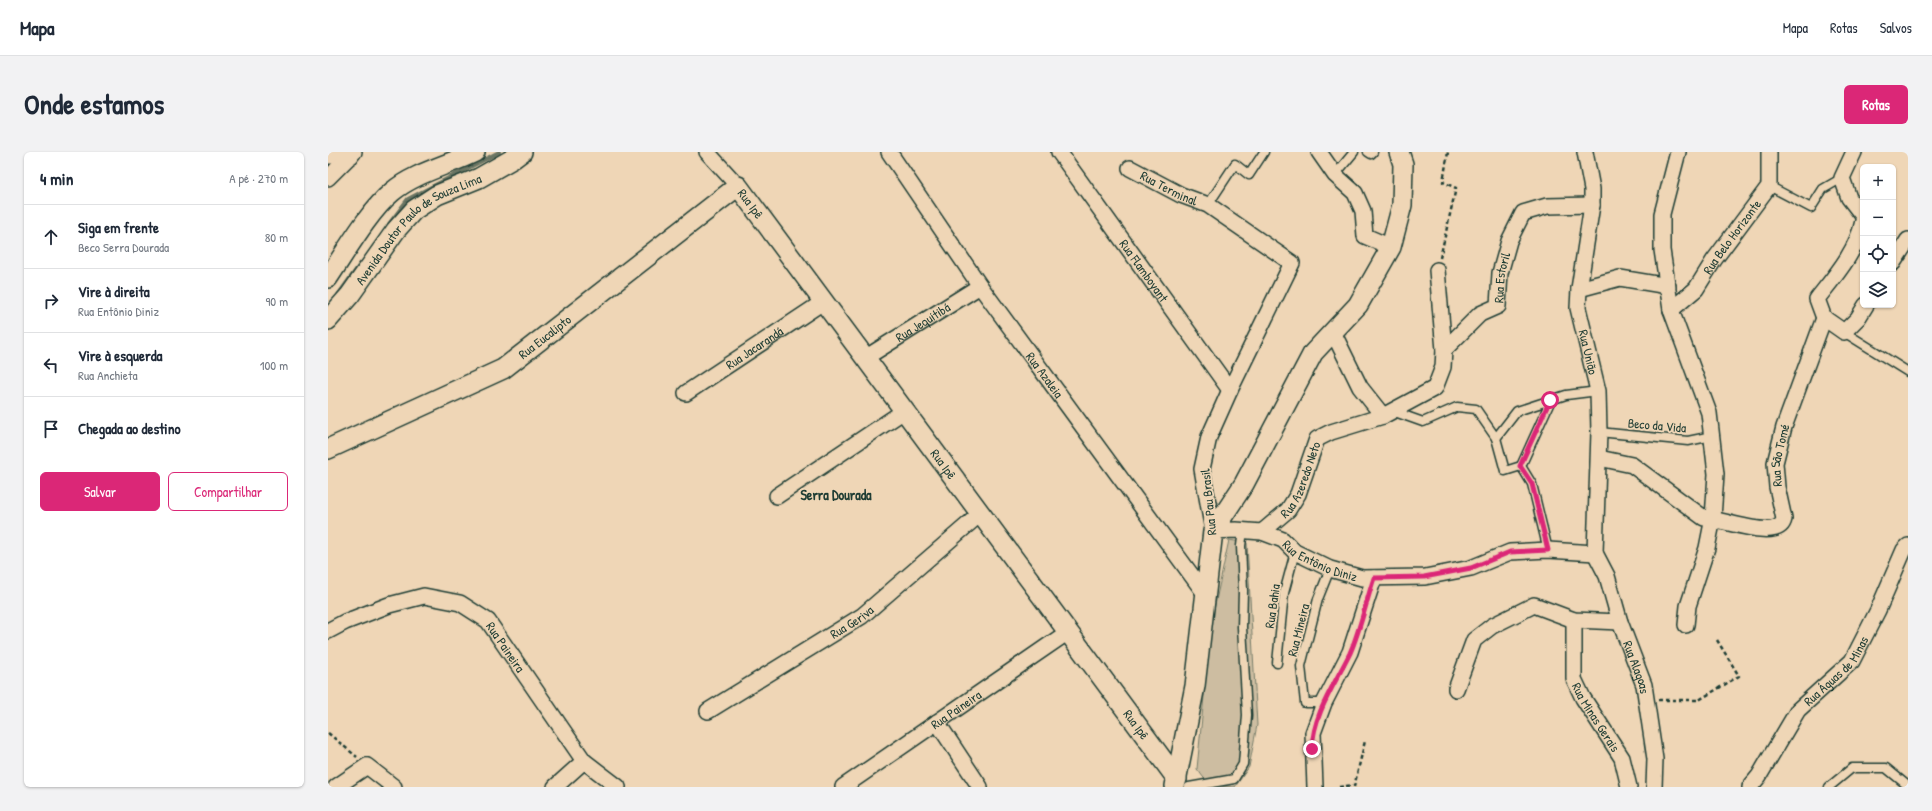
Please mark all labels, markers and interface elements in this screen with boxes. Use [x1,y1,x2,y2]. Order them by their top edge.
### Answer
text: Mapa [20,15,54,41]
text: Mapa [1783,18,1808,37]
text: Rotas [1830,18,1858,37]
text: Salvos [1880,18,1912,37]
text: Onde estamos [24,85,164,123]
button: Rotas [1844,85,1908,124]
map controls [1860,164,1896,308]
button: + [1860,164,1896,200]
street label: Rua Terminal [1137,166,1201,210]
text: 4 min [40,167,73,190]
text: A pé · 270 m [229,169,288,187]
street label: Avenida Doutor Paulo de Souza Lima [351,169,484,288]
street label: Rua Ipê [734,185,768,222]
street label: Rua Belo Horizonte [1698,196,1765,277]
button: − [1860,200,1896,236]
text: Siga em frente [78,217,159,238]
icon: ahead [40,226,62,248]
text: 80 m [265,228,288,246]
street label: Rua Flamboyant [1116,236,1173,306]
button: locate [1860,236,1896,272]
text: Beco Serra Dourada [78,238,169,256]
street label: Rua Estoril [1489,250,1515,303]
button: layers [1860,272,1896,308]
text: Vire à direita [78,281,150,302]
icon: right [40,290,62,312]
text: 90 m [266,292,288,310]
street label: Rua Jequitibá [892,298,953,346]
text: Rua Entônio Diniz [78,302,159,320]
street label: Rua Eucalipto [514,311,574,363]
street label: Rua Jacarandá [722,322,787,373]
street label: Rua União [1575,328,1603,376]
text: Vire à esquerda [78,345,162,366]
street label: Rua Azaleia [1022,348,1068,401]
icon: left [40,354,62,376]
text: 100 m [260,356,288,374]
text: Rua Anchieta [78,366,138,384]
route start [1541,391,1559,409]
street label: Beco da Vida [1627,413,1687,437]
icon: arrive [40,418,62,440]
text: Chegada ao destino [78,418,181,439]
street label: Rua São Tomé [1766,421,1794,487]
street label: Rua Azeredo Neto [1276,439,1324,522]
street label: Rua Ipê [927,445,961,483]
street label: Rua Pau Brasil [1196,467,1220,536]
button: Salvar [40,472,160,511]
button: Compartilhar [168,472,288,511]
district label: Serra Dourada [800,485,872,504]
street label: Rua Entônio Diniz [1279,536,1360,585]
street label: Rua Bahia [1260,583,1284,629]
street label: Rua Geriva [826,601,877,643]
street label: Rua Mineira [1283,602,1313,658]
street label: Rua Paineira [482,618,530,676]
street label: Rua Águas de Minas [1800,633,1872,710]
street label: Rua Alagoas [1619,638,1654,695]
street label: Rua Minas Gerais [1568,679,1624,755]
street label: Rua Paineira [927,686,985,733]
street label: Rua Ipê [1119,706,1154,743]
route end [1303,740,1321,758]

